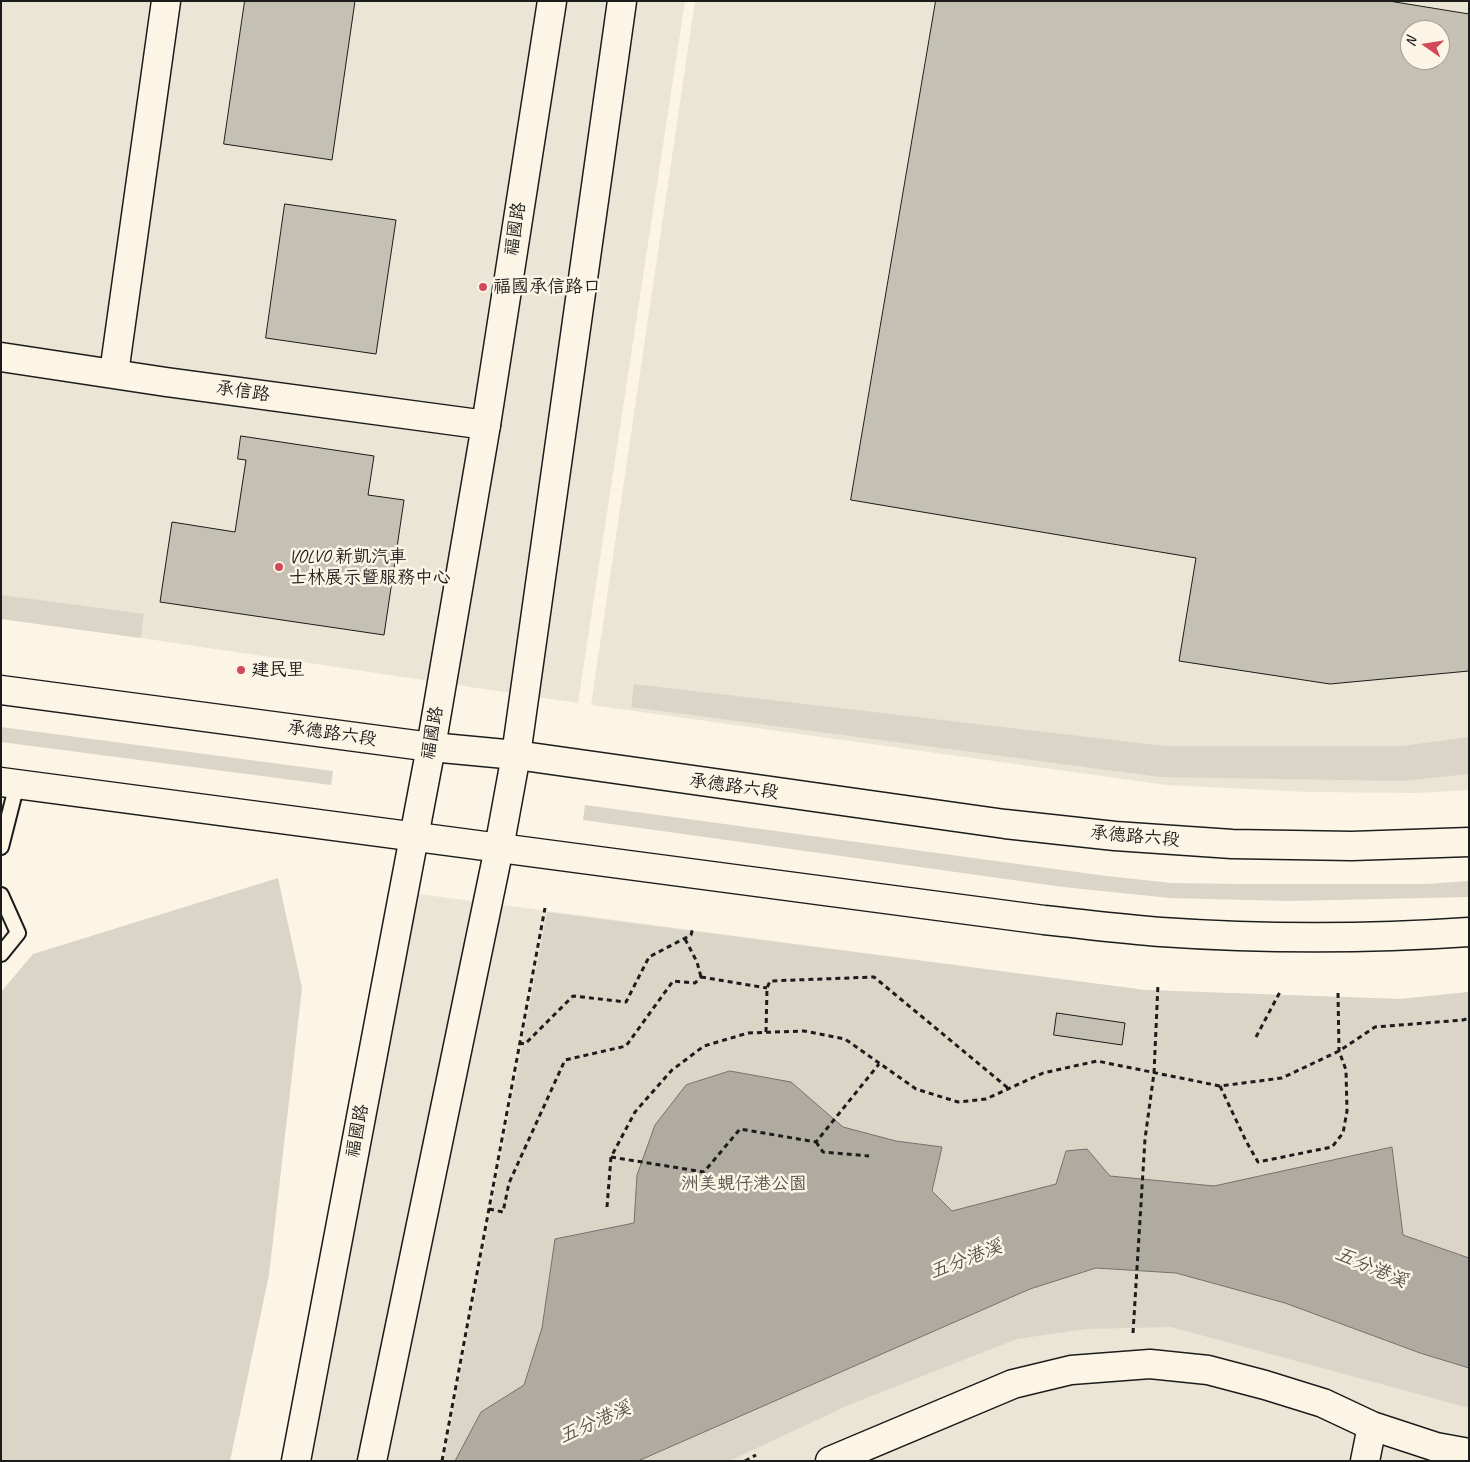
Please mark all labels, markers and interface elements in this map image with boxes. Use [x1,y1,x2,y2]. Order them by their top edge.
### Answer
north arrow [1400,20,1450,70]
text: N [1402,36,1420,48]
street label: 福國路 [501,201,531,257]
place label: 福國承信路口 [493,276,601,298]
marker: 福國承信路口 [477,281,489,293]
street label: 承信路 [215,378,271,406]
place label: VOLVO 新凱汽車 士林展示暨服務中心 [289,546,451,588]
marker: VOLVO 新凱汽車 士林展示暨服務中心 [273,561,285,573]
place label: 建民里 [251,659,305,681]
marker: 建民里 [235,664,247,676]
street label: 福國路 [418,705,448,761]
street label: 承德路六段 [286,717,378,751]
street label: 承德路六段 [688,770,780,804]
street label: 承德路六段 [1089,822,1181,852]
street label: 福國路 [342,1102,374,1160]
park label: 洲美蜆仔港公園 [681,1173,807,1195]
water label: 五分港溪 [926,1236,1006,1284]
water label: 五分港溪 [1332,1243,1410,1293]
water label: 五分港溪 [556,1397,634,1449]

